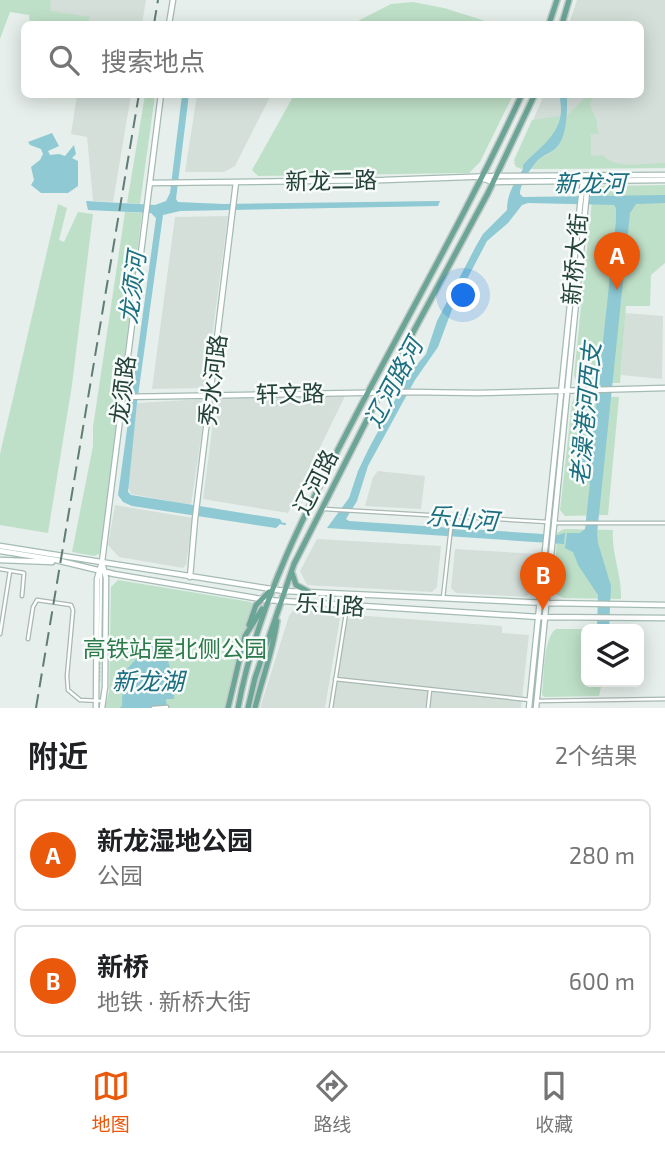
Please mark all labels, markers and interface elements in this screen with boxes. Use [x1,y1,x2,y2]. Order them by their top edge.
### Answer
search box [21,21,644,98]
icon: search [45,41,83,79]
text: 搜索地点 [101,45,205,76]
street label: 新龙二路 [285,165,377,195]
water label: 新龙河 [554,168,630,197]
street label: 新桥大街 [556,212,592,306]
pin: A [594,232,640,290]
water label: 龙须河 [113,246,151,325]
your location [446,278,480,312]
water label: 辽河路河 [357,330,430,431]
street label: 秀水河路 [193,333,232,427]
water label: 老澡港河西支 [564,338,605,487]
street label: 龙须路 [104,354,140,426]
street label: 轩文路 [255,378,325,408]
street label: 辽河路 [287,444,343,519]
water label: 乐山河 [425,500,503,535]
pin: B [520,552,566,610]
street label: 乐山路 [295,588,365,620]
map controls [581,624,644,687]
button: layers [581,624,644,687]
park label: 高铁站屋北侧公园 [83,634,267,662]
water label: 新龙湖 [112,666,188,695]
text: 附近 [28,737,88,773]
text: 2个结果 [555,741,637,769]
text: 新龙湿地公园 [97,824,253,855]
text: A [45,841,61,869]
text: 280 m [569,841,635,869]
text: 公园 [97,861,143,889]
text: 新桥 [97,950,149,981]
text: B [46,967,60,995]
text: 600 m [569,967,635,995]
text: 地铁 · 新桥大街 [97,987,251,1015]
tab: 地图 [92,1067,130,1136]
tab: 路线 [313,1067,351,1136]
tab: 收藏 [535,1067,573,1136]

